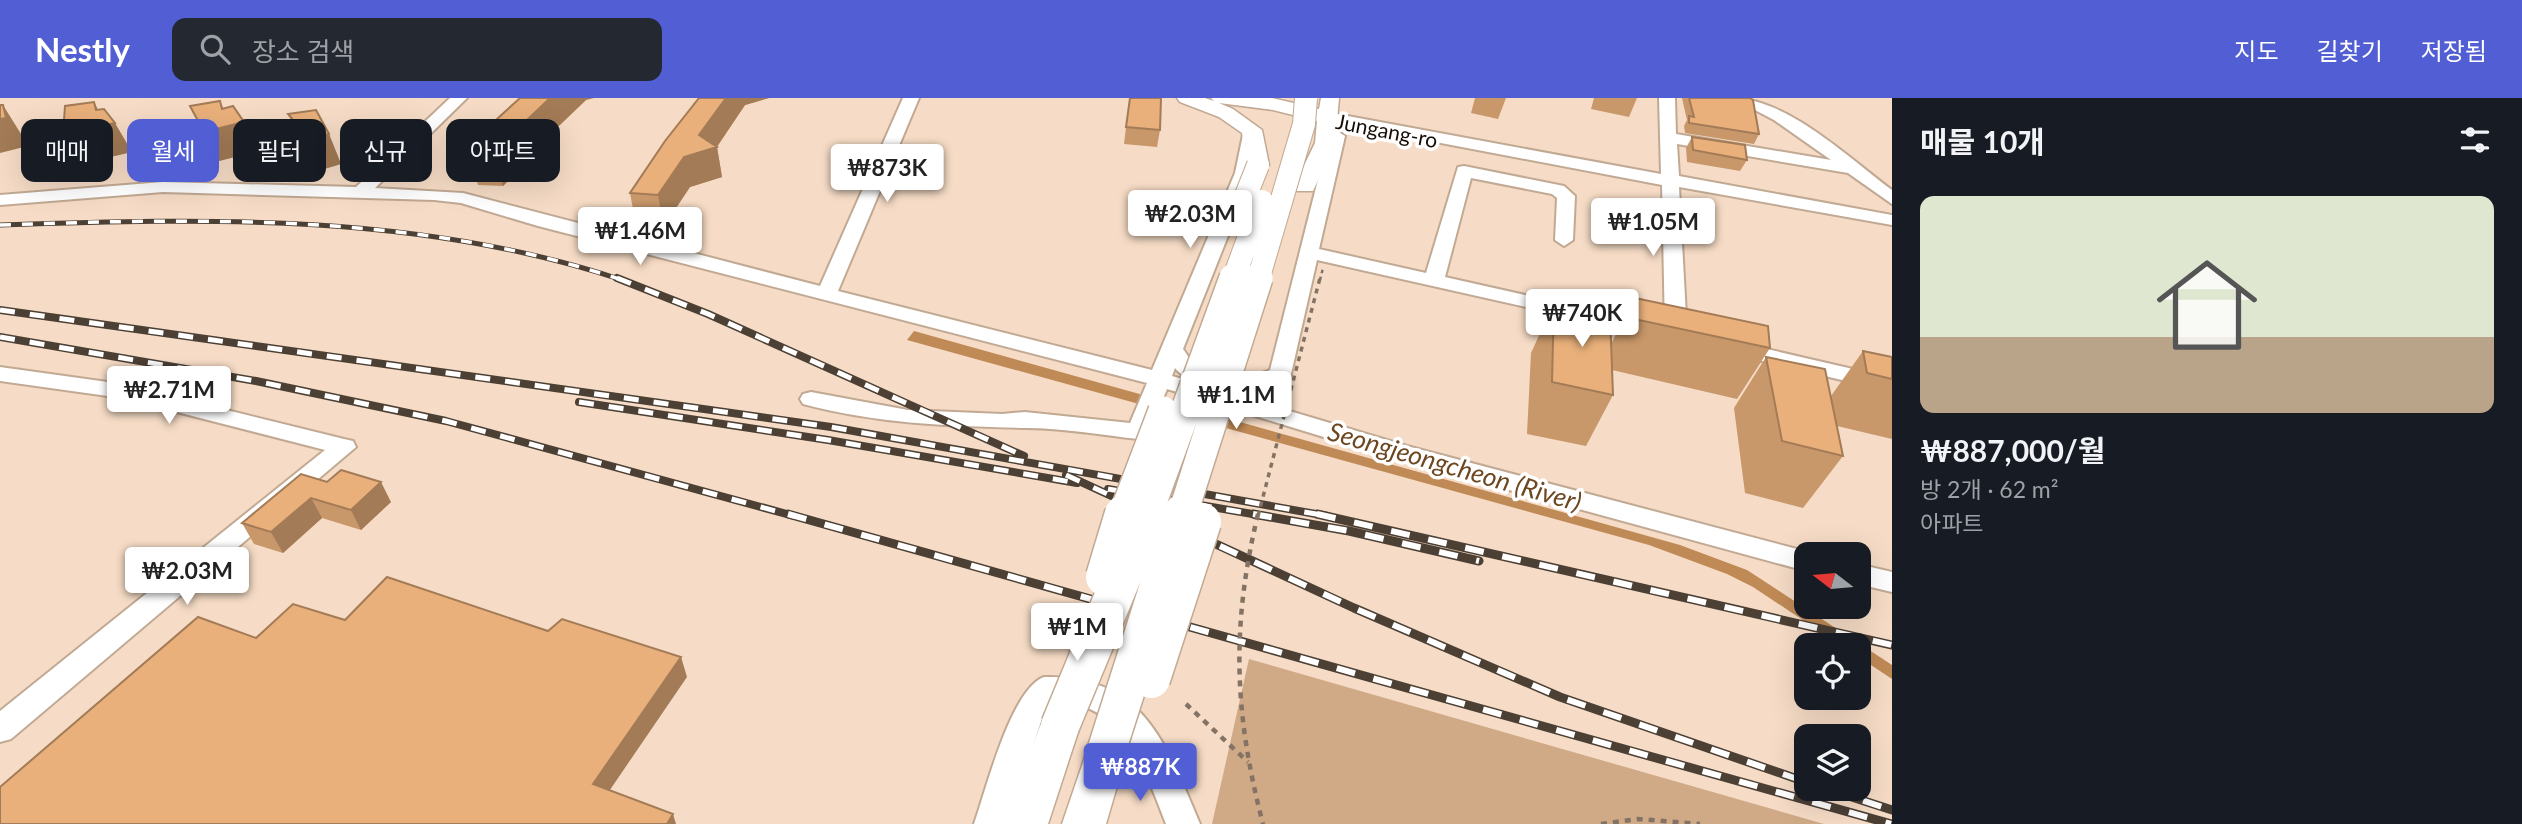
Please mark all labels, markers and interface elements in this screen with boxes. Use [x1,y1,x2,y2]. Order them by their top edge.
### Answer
search box [172,18,662,81]
text: Nestly [35,29,130,69]
icon: search [196,30,234,68]
text: 장소 검색 [252,35,354,67]
text: 지도 [2234,36,2279,65]
text: 길찾기 [2317,36,2383,65]
text: 저장됨 [2421,36,2487,65]
street label: Jungang-ro [1334,108,1440,152]
chip: 매매 [21,119,113,182]
chip: 월세 [127,119,219,182]
chip: 필터 [233,119,326,182]
chip: 신규 [340,119,432,182]
chip: 아파트 [446,119,560,182]
icon: filters [2456,121,2494,159]
text: 매물 10개 [1920,123,2045,159]
pin: ₩873K [838,144,936,204]
text: ₩873K [847,153,927,181]
pin: ₩2.03M [1133,190,1247,250]
pin: ₩1.05M [1596,198,1710,258]
text: ₩2.03M [1144,199,1236,227]
text: ₩1.05M [1607,207,1699,235]
pin: ₩1.46M [583,208,697,267]
text: ₩1.46M [594,216,686,244]
icon: home [2144,242,2270,368]
pin: ₩740K [1533,289,1631,349]
text: ₩740K [1542,298,1622,326]
pin: ₩2.71M [112,366,226,426]
pin: ₩1.1M [1187,372,1285,431]
text: ₩2.71M [123,375,215,403]
text: ₩1.1M [1197,380,1275,408]
water label: Seongjeongcheon (River) [1325,415,1585,517]
text: ₩887,000/월 [1920,432,2105,468]
text: 방 2개 · 62 m² [1920,475,2058,503]
text: 아파트 [1920,509,1983,537]
north arrow [1794,542,1871,620]
map controls [1794,542,1871,801]
pin: ₩2.03M [130,547,244,607]
text: ₩2.03M [141,556,233,584]
pin: ₩1M [1043,603,1111,663]
text: ₩1M [1047,612,1107,640]
button: locate [1794,633,1871,710]
button: layers [1794,724,1871,801]
pin: ₩887K [1091,744,1189,803]
text: ₩887K [1100,752,1180,780]

